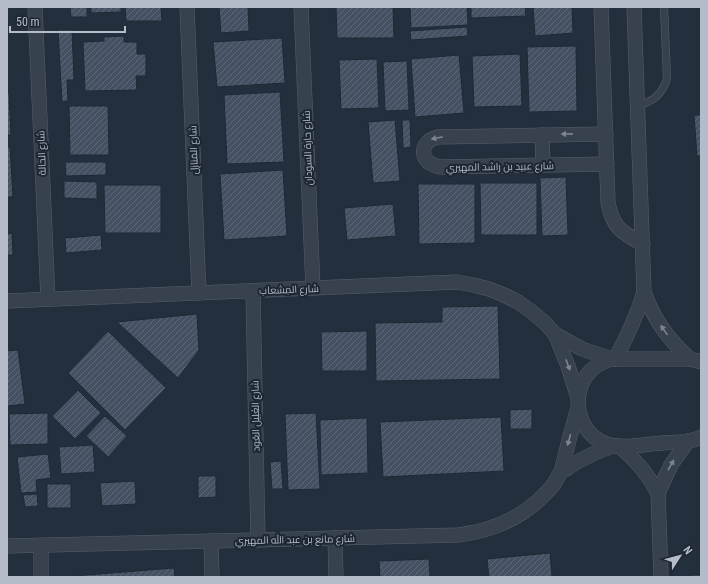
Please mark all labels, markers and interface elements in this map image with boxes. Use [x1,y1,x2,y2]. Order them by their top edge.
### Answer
scale bar [10,8,125,34]
text: 50 m [16,15,40,29]
street label: شارع حارة السودان [301,110,315,186]
street label: شارع المَنازِل [187,125,201,175]
street label: شارع الحالة [35,130,49,175]
one-way arrow [561,131,573,138]
one-way arrow [431,136,443,142]
street label: شارع عبيد بن راشد المهيري [446,160,554,175]
street label: شارع المِشعاب [259,283,319,297]
one-way arrow [660,325,668,336]
one-way arrow [565,360,571,372]
street label: شارع الغَلِيل العُود [249,380,263,452]
one-way arrow [566,434,572,446]
one-way arrow [668,459,675,471]
street label: شارع مانع بن عبد الله المهيري [235,531,355,548]
north arrow [660,536,700,576]
text: N [680,544,695,557]

